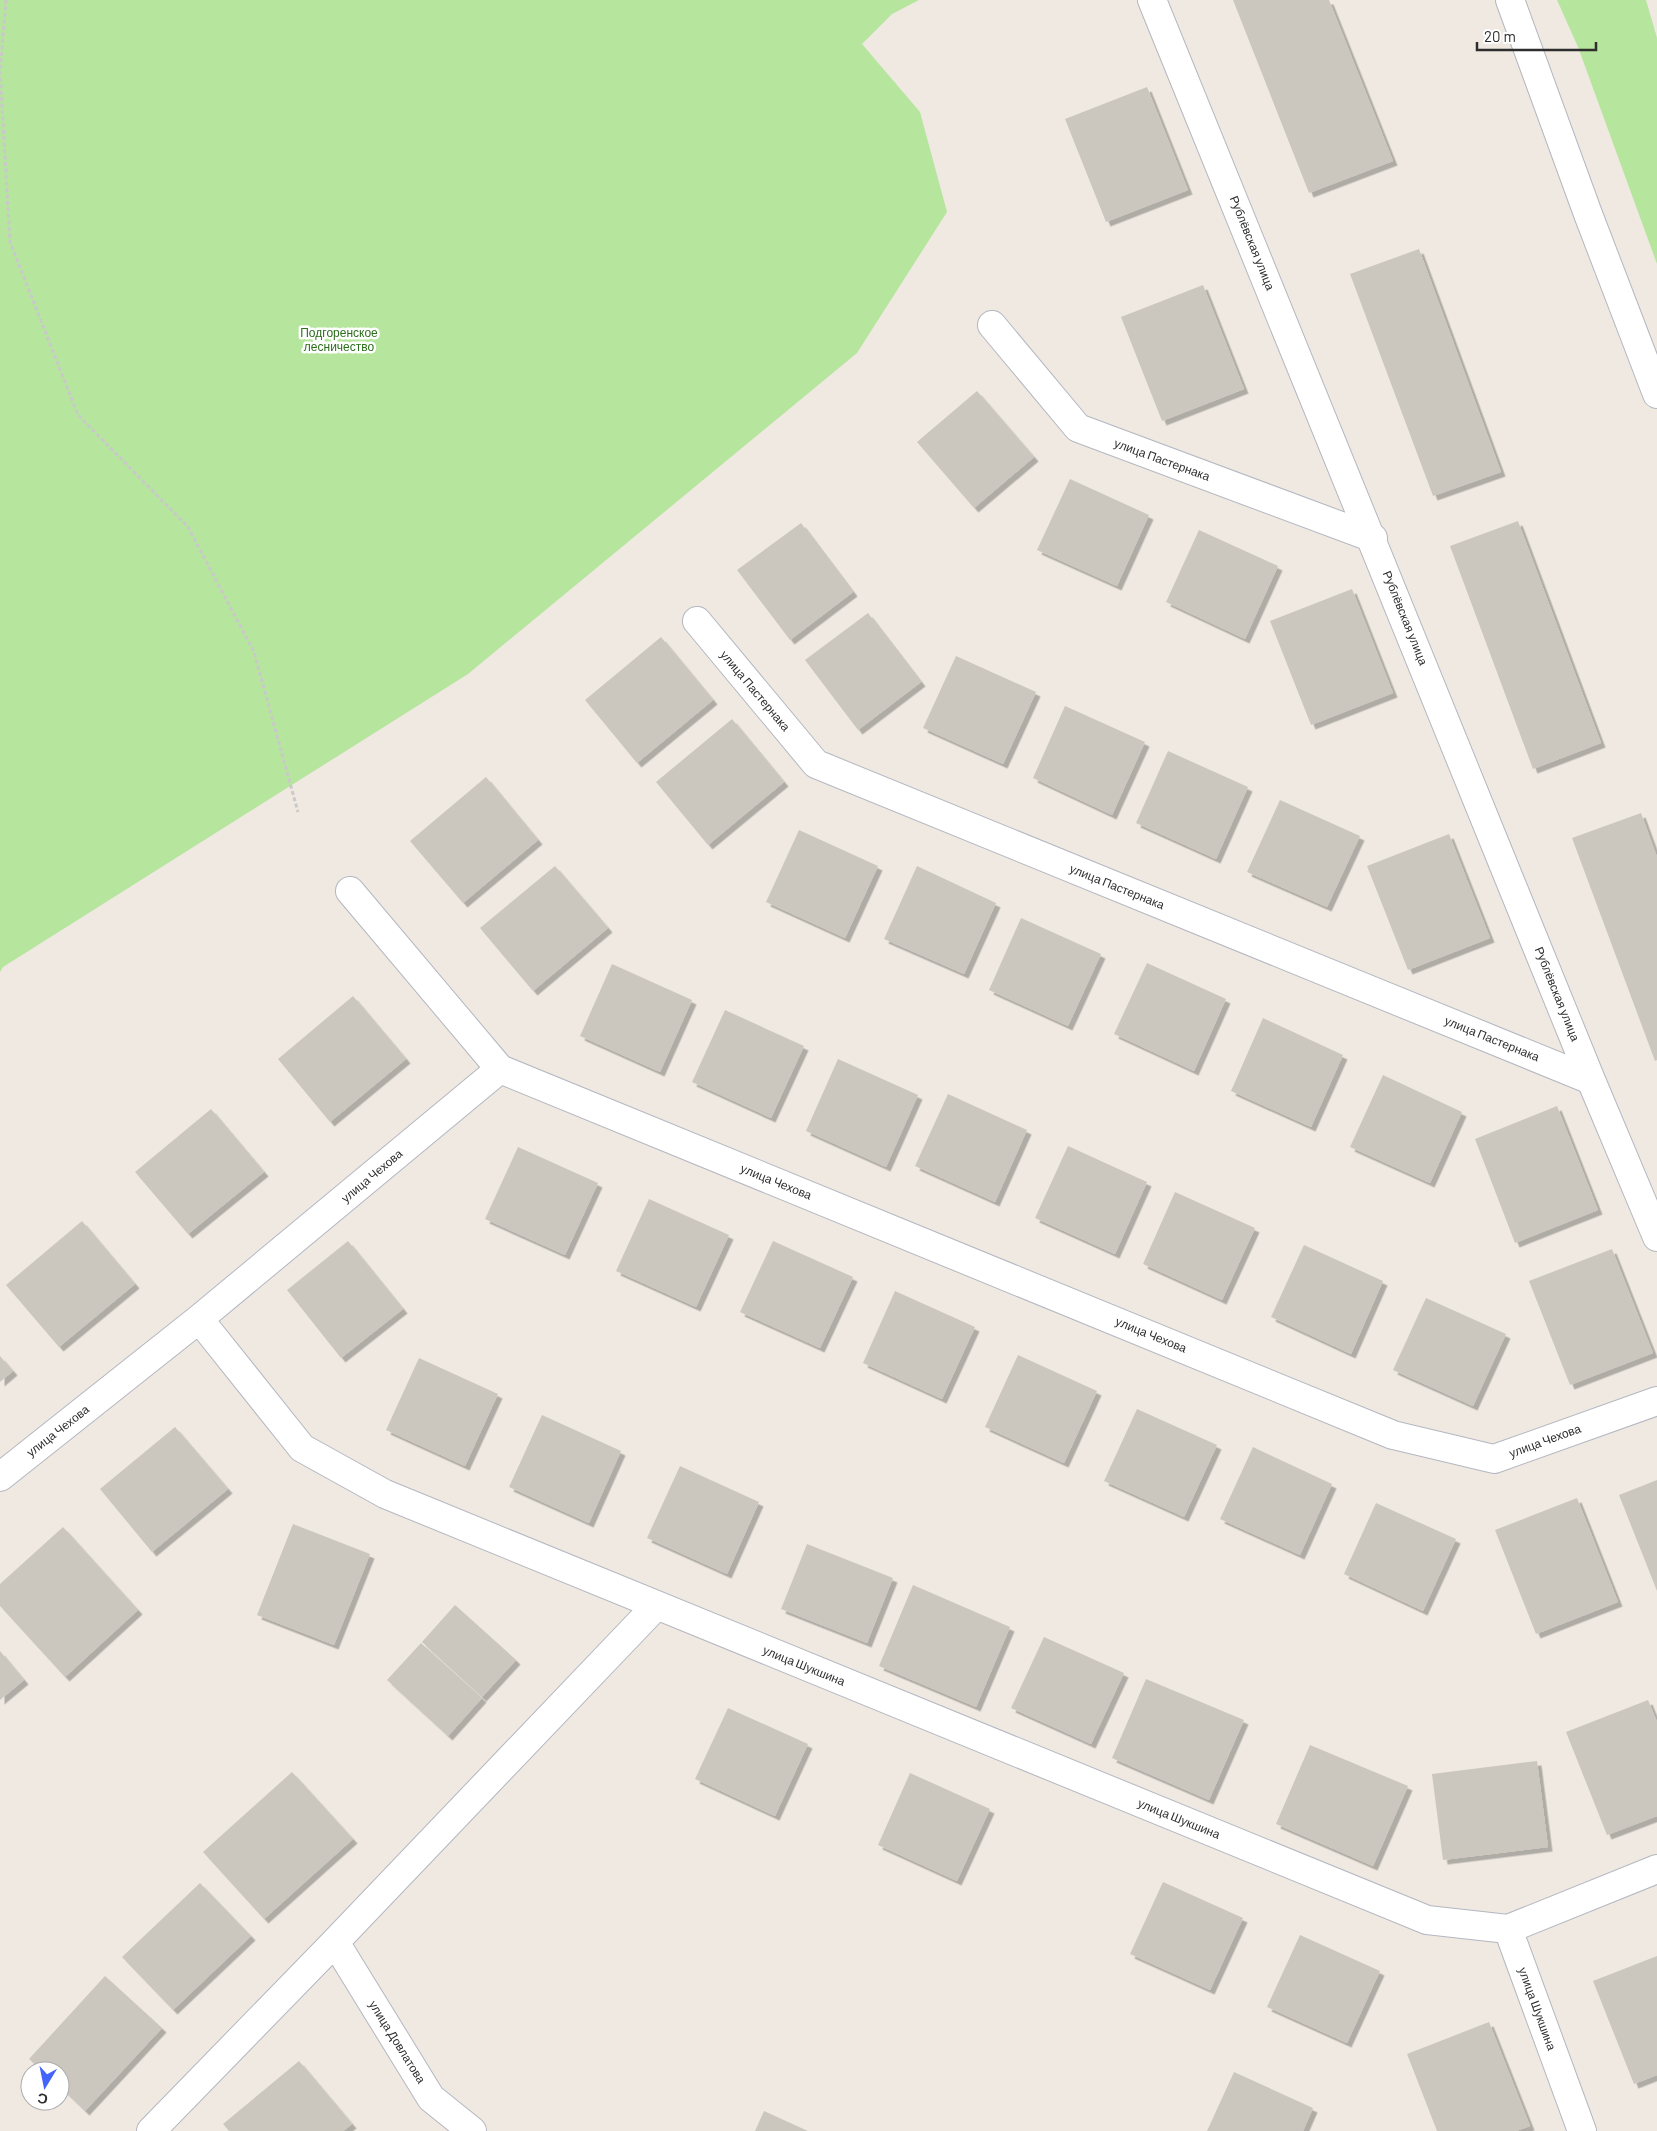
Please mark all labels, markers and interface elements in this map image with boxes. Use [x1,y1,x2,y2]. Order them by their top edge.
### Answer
scale bar [1477,20,1596,52]
text: 20 m [1484,27,1516,45]
street label: Рублёвская улица [1227,193,1278,292]
park label: Подгоренское лесничество [300,325,378,353]
street label: улица Пастернака [1112,435,1212,484]
street label: Рублёвская улица [1380,568,1431,667]
street label: улица Пастернака [717,647,794,734]
street label: улица Пастернака [1068,861,1167,913]
street label: Рублёвская улица [1532,944,1583,1043]
street label: улица Пастернака [1443,1013,1542,1065]
street label: улица Чехова [338,1145,406,1206]
street label: улица Чехова [738,1160,814,1203]
street label: улица Чехова [1113,1313,1189,1356]
street label: улица Чехова [23,1401,92,1460]
street label: улица Чехова [1507,1421,1583,1460]
street label: улица Шукшина [761,1642,848,1689]
street label: улица Шукшина [1136,1795,1223,1842]
street label: улица Шукшина [1515,1965,1560,2053]
street label: улица Довлатова [366,1998,429,2086]
north arrow [20,2061,70,2111]
text: С [36,2090,49,2109]

